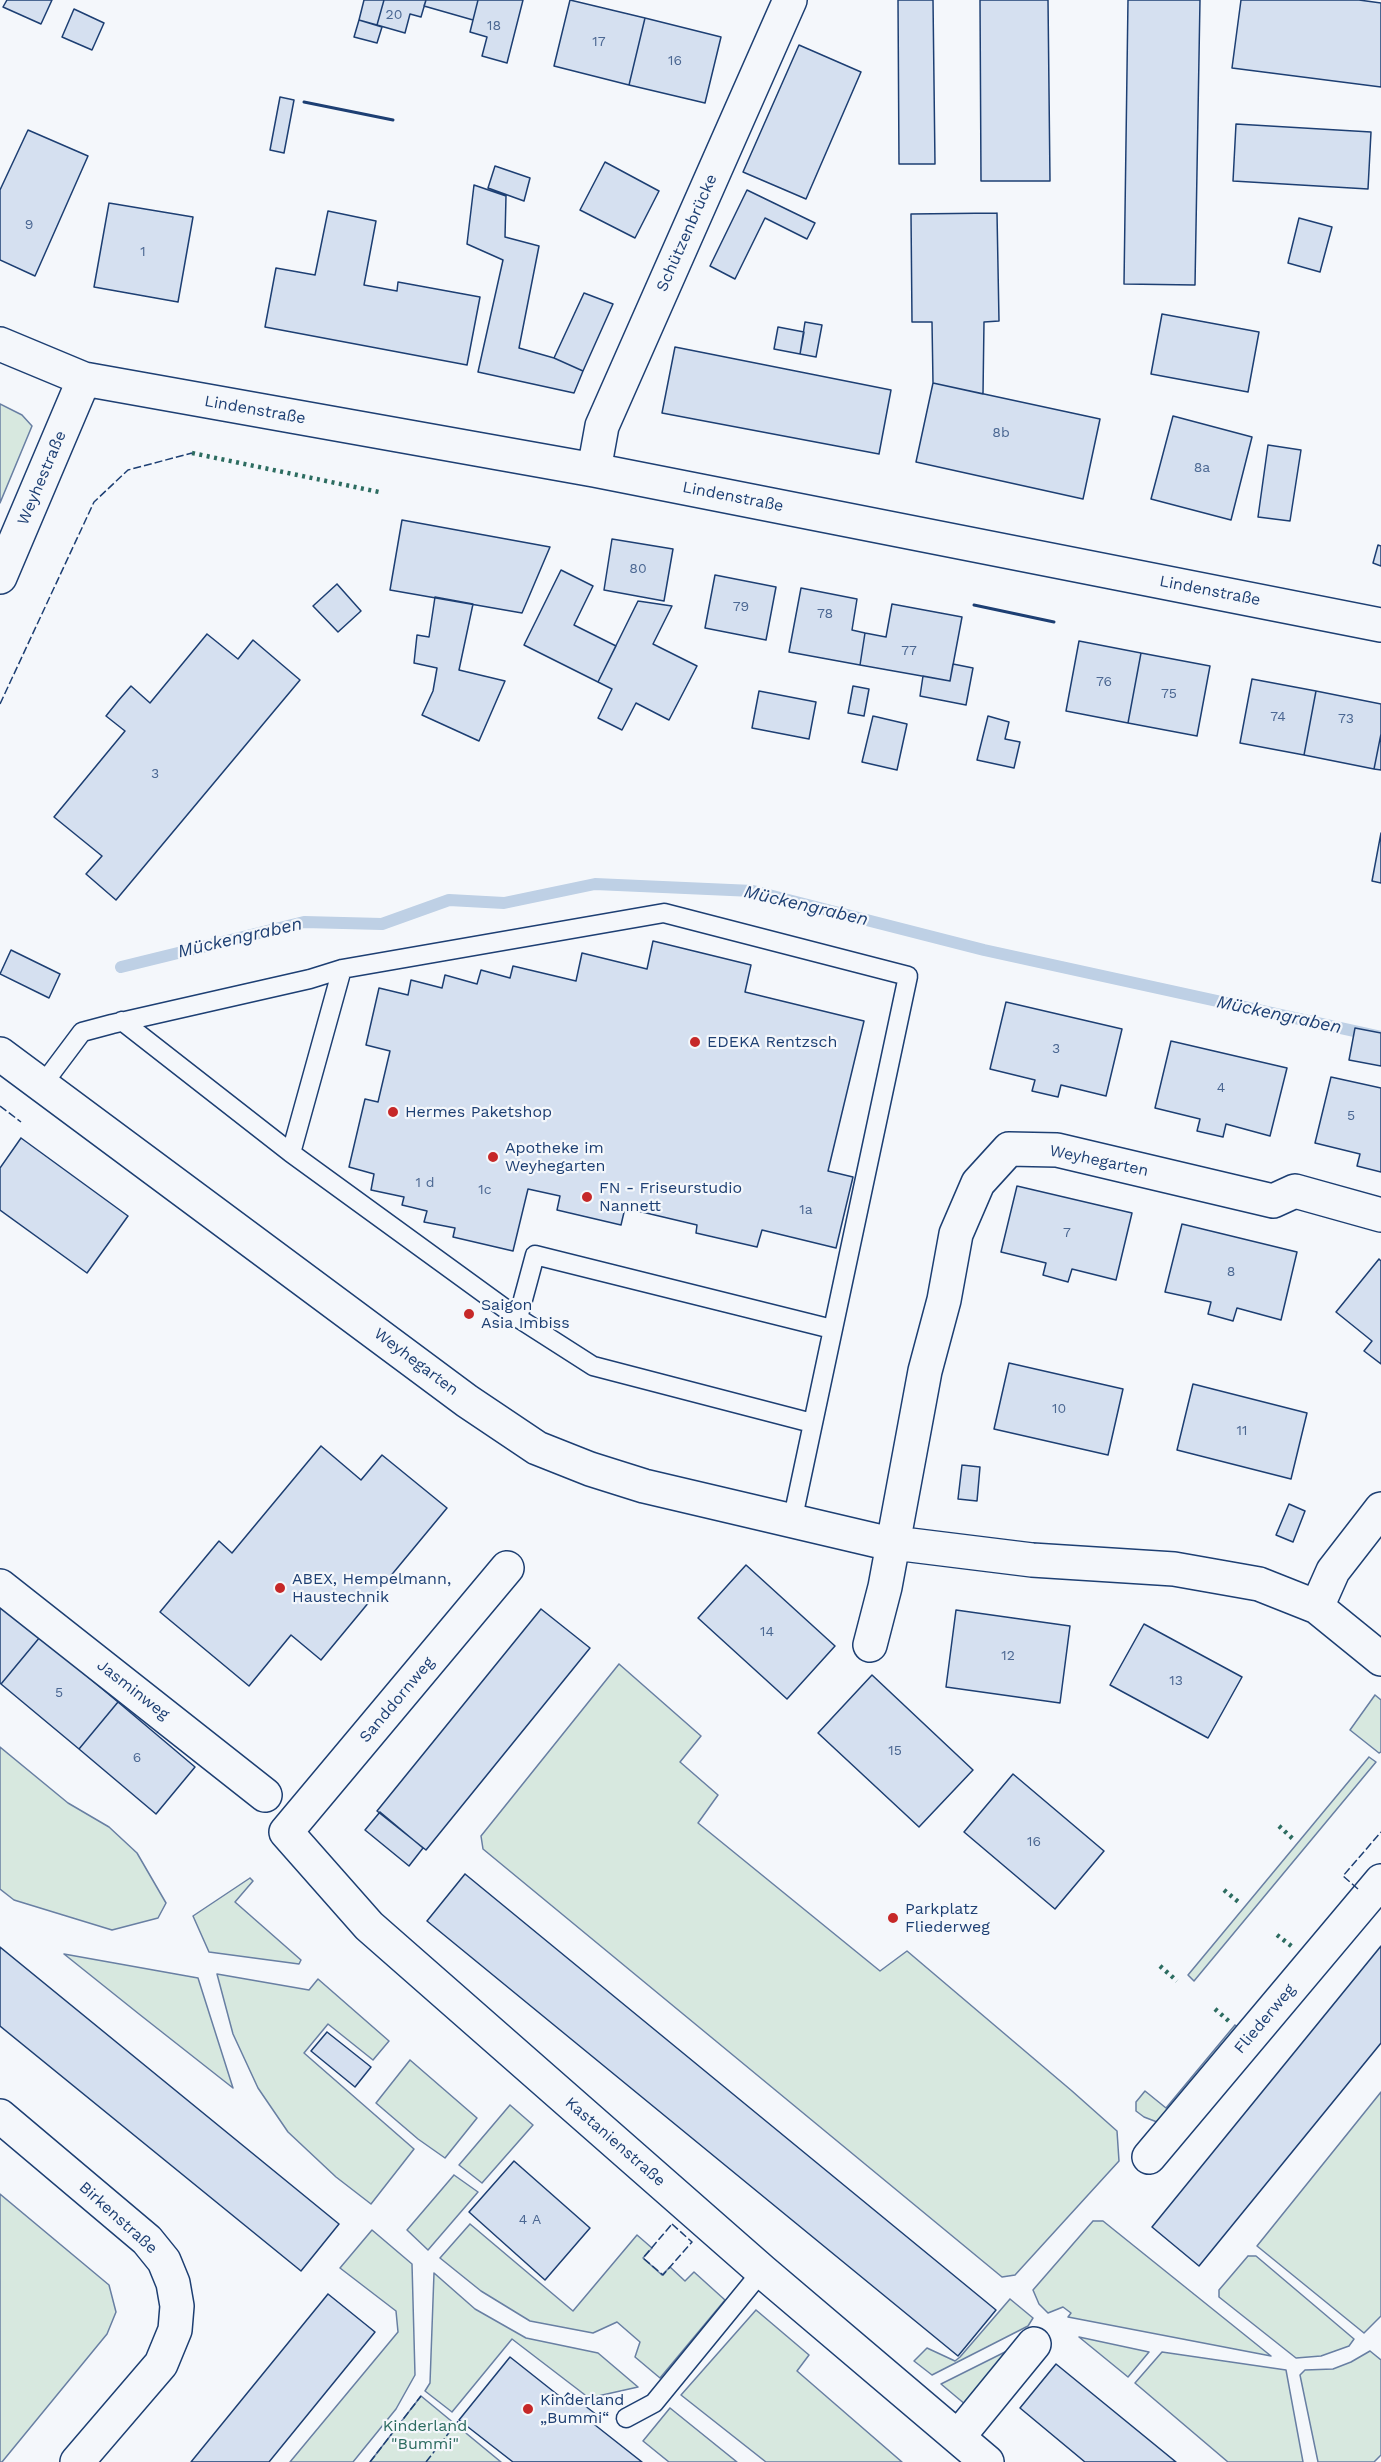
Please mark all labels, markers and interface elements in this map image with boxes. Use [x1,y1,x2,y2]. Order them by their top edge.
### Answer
house number: 20 [386,7,402,23]
house number: 18 [487,18,501,34]
house number: 17 [592,34,606,50]
house number: 16 [668,53,682,69]
street label: Schützenbrücke [652,171,722,295]
house number: 9 [25,217,33,233]
house number: 1 [140,244,146,260]
street label: Lindenstraße [203,392,307,428]
house number: 8b [992,425,1010,441]
street label: Weyhestraße [13,428,71,528]
house number: 8a [1194,460,1210,476]
street label: Lindenstraße [681,478,785,516]
house number: 80 [629,561,647,577]
street label: Lindenstraße [1158,572,1262,610]
house number: 79 [733,599,749,615]
house number: 78 [817,606,833,622]
house number: 77 [901,643,917,659]
house number: 76 [1096,674,1112,690]
house number: 75 [1161,686,1177,702]
house number: 74 [1270,709,1286,725]
house number: 73 [1338,711,1354,727]
house number: 3 [151,766,159,782]
water label: Mückengraben [742,881,870,931]
water label: Mückengraben [176,913,304,963]
water label: Mückengraben [1215,991,1343,1039]
place label: EDEKA Rentzsch [707,1032,837,1052]
marker: EDEKA Rentzsch [688,1035,702,1049]
house number: 3 [1052,1041,1060,1057]
house number: 4 [1217,1080,1225,1096]
place label: Hermes Paketshop [405,1102,552,1122]
marker: Hermes Paketshop [386,1105,400,1119]
house number: 5 [1347,1108,1355,1124]
place label: Apotheke im Weyhegarten [505,1138,606,1176]
street label: Weyhegarten [1048,1141,1150,1181]
marker: Apotheke im Weyhegarten [486,1150,500,1164]
house number: 1 d [415,1175,435,1191]
place label: FN - Friseurstudio Nannett [599,1178,742,1216]
house number: 1c [478,1182,492,1198]
marker: FN - Friseurstudio Nannett [580,1190,594,1204]
house number: 1a [799,1202,813,1218]
house number: 7 [1063,1225,1071,1241]
house number: 8 [1227,1264,1235,1280]
place label: Saigon Asia Imbiss [481,1295,570,1333]
marker: Saigon Asia Imbiss [462,1307,476,1321]
street label: Weyhegarten [370,1324,462,1400]
house number: 10 [1052,1401,1066,1417]
house number: 11 [1237,1423,1247,1439]
place label: ABEX, Hempelmann, Haustechnik [292,1569,451,1607]
marker: ABEX, Hempelmann, Haustechnik [273,1581,287,1595]
house number: 14 [760,1624,774,1640]
house number: 12 [1001,1648,1015,1664]
street label: Sanddornweg [356,1653,438,1747]
street label: Jasminweg [93,1656,173,1724]
house number: 13 [1169,1673,1183,1689]
house number: 5 [55,1685,63,1701]
house number: 15 [888,1743,902,1759]
house number: 6 [133,1750,141,1766]
house number: 16 [1027,1834,1041,1850]
place label: Parkplatz Fliederweg [905,1899,990,1937]
marker: Parkplatz Fliederweg [886,1911,900,1925]
street label: Fliederweg [1230,1980,1300,2058]
street label: Kastanienstraße [561,2093,669,2191]
street label: Birkenstraße [75,2178,161,2258]
house number: 4 A [519,2212,541,2228]
place label: Kinderland „Bummi“ [540,2390,624,2428]
marker: Kinderland „Bummi“ [521,2402,535,2416]
park label: Kinderland "Bummi" [383,2416,467,2454]

